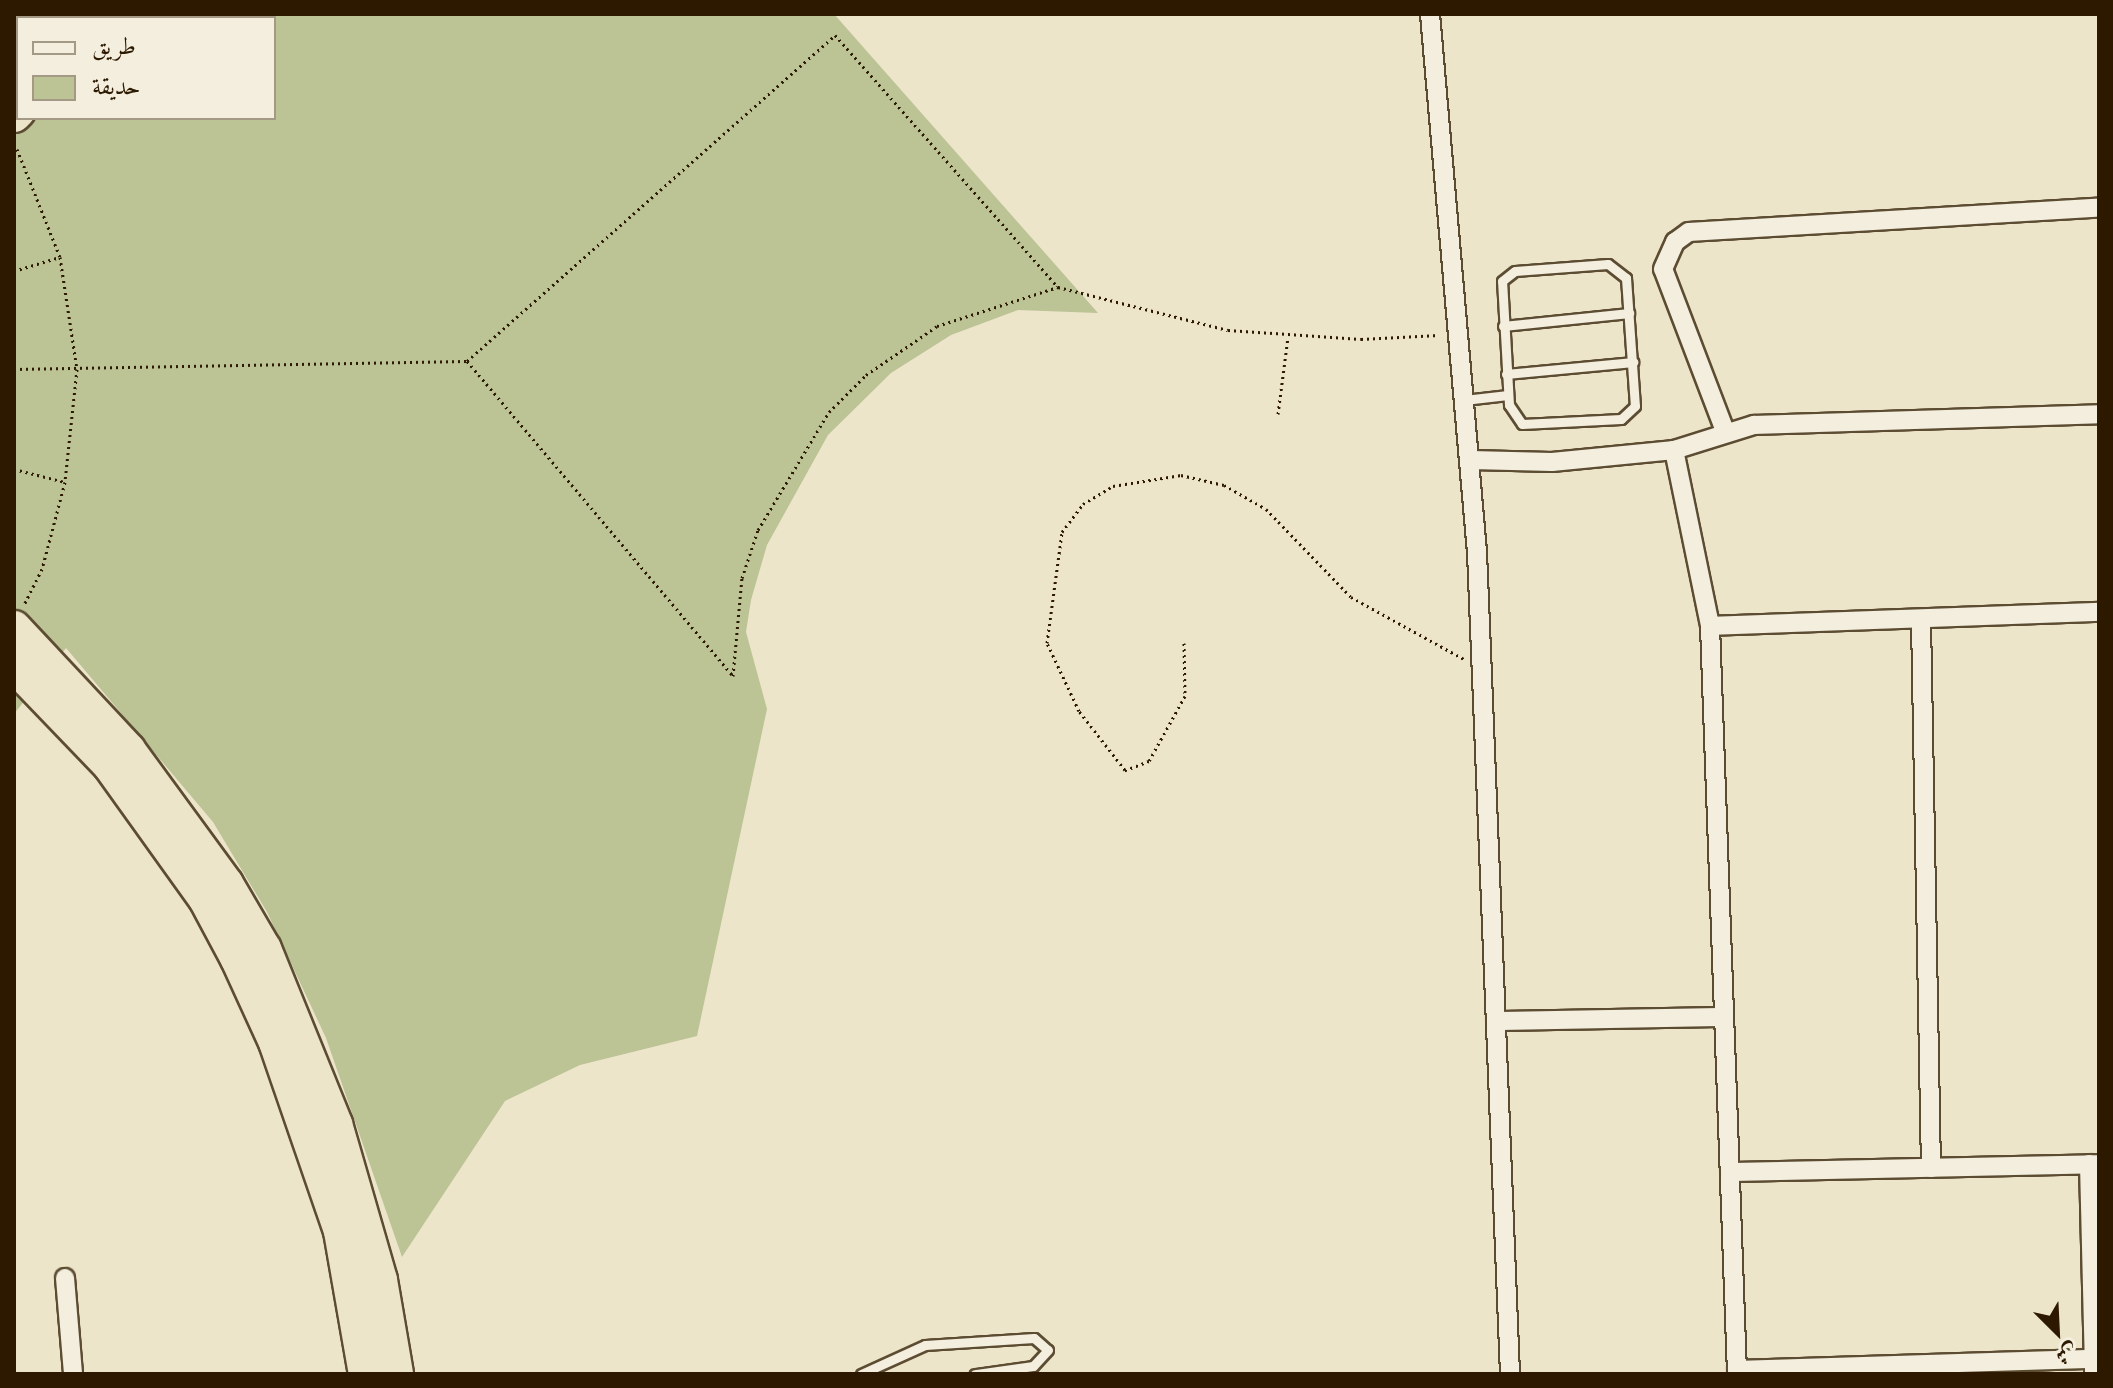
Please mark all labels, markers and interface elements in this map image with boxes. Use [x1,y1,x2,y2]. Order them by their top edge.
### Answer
legend [16,16,276,120]
text: طريق [92,30,136,63]
text: حديقة [92,70,141,103]
north arrow [2017,1292,2097,1372]
text: ش [2051,1336,2083,1372]

